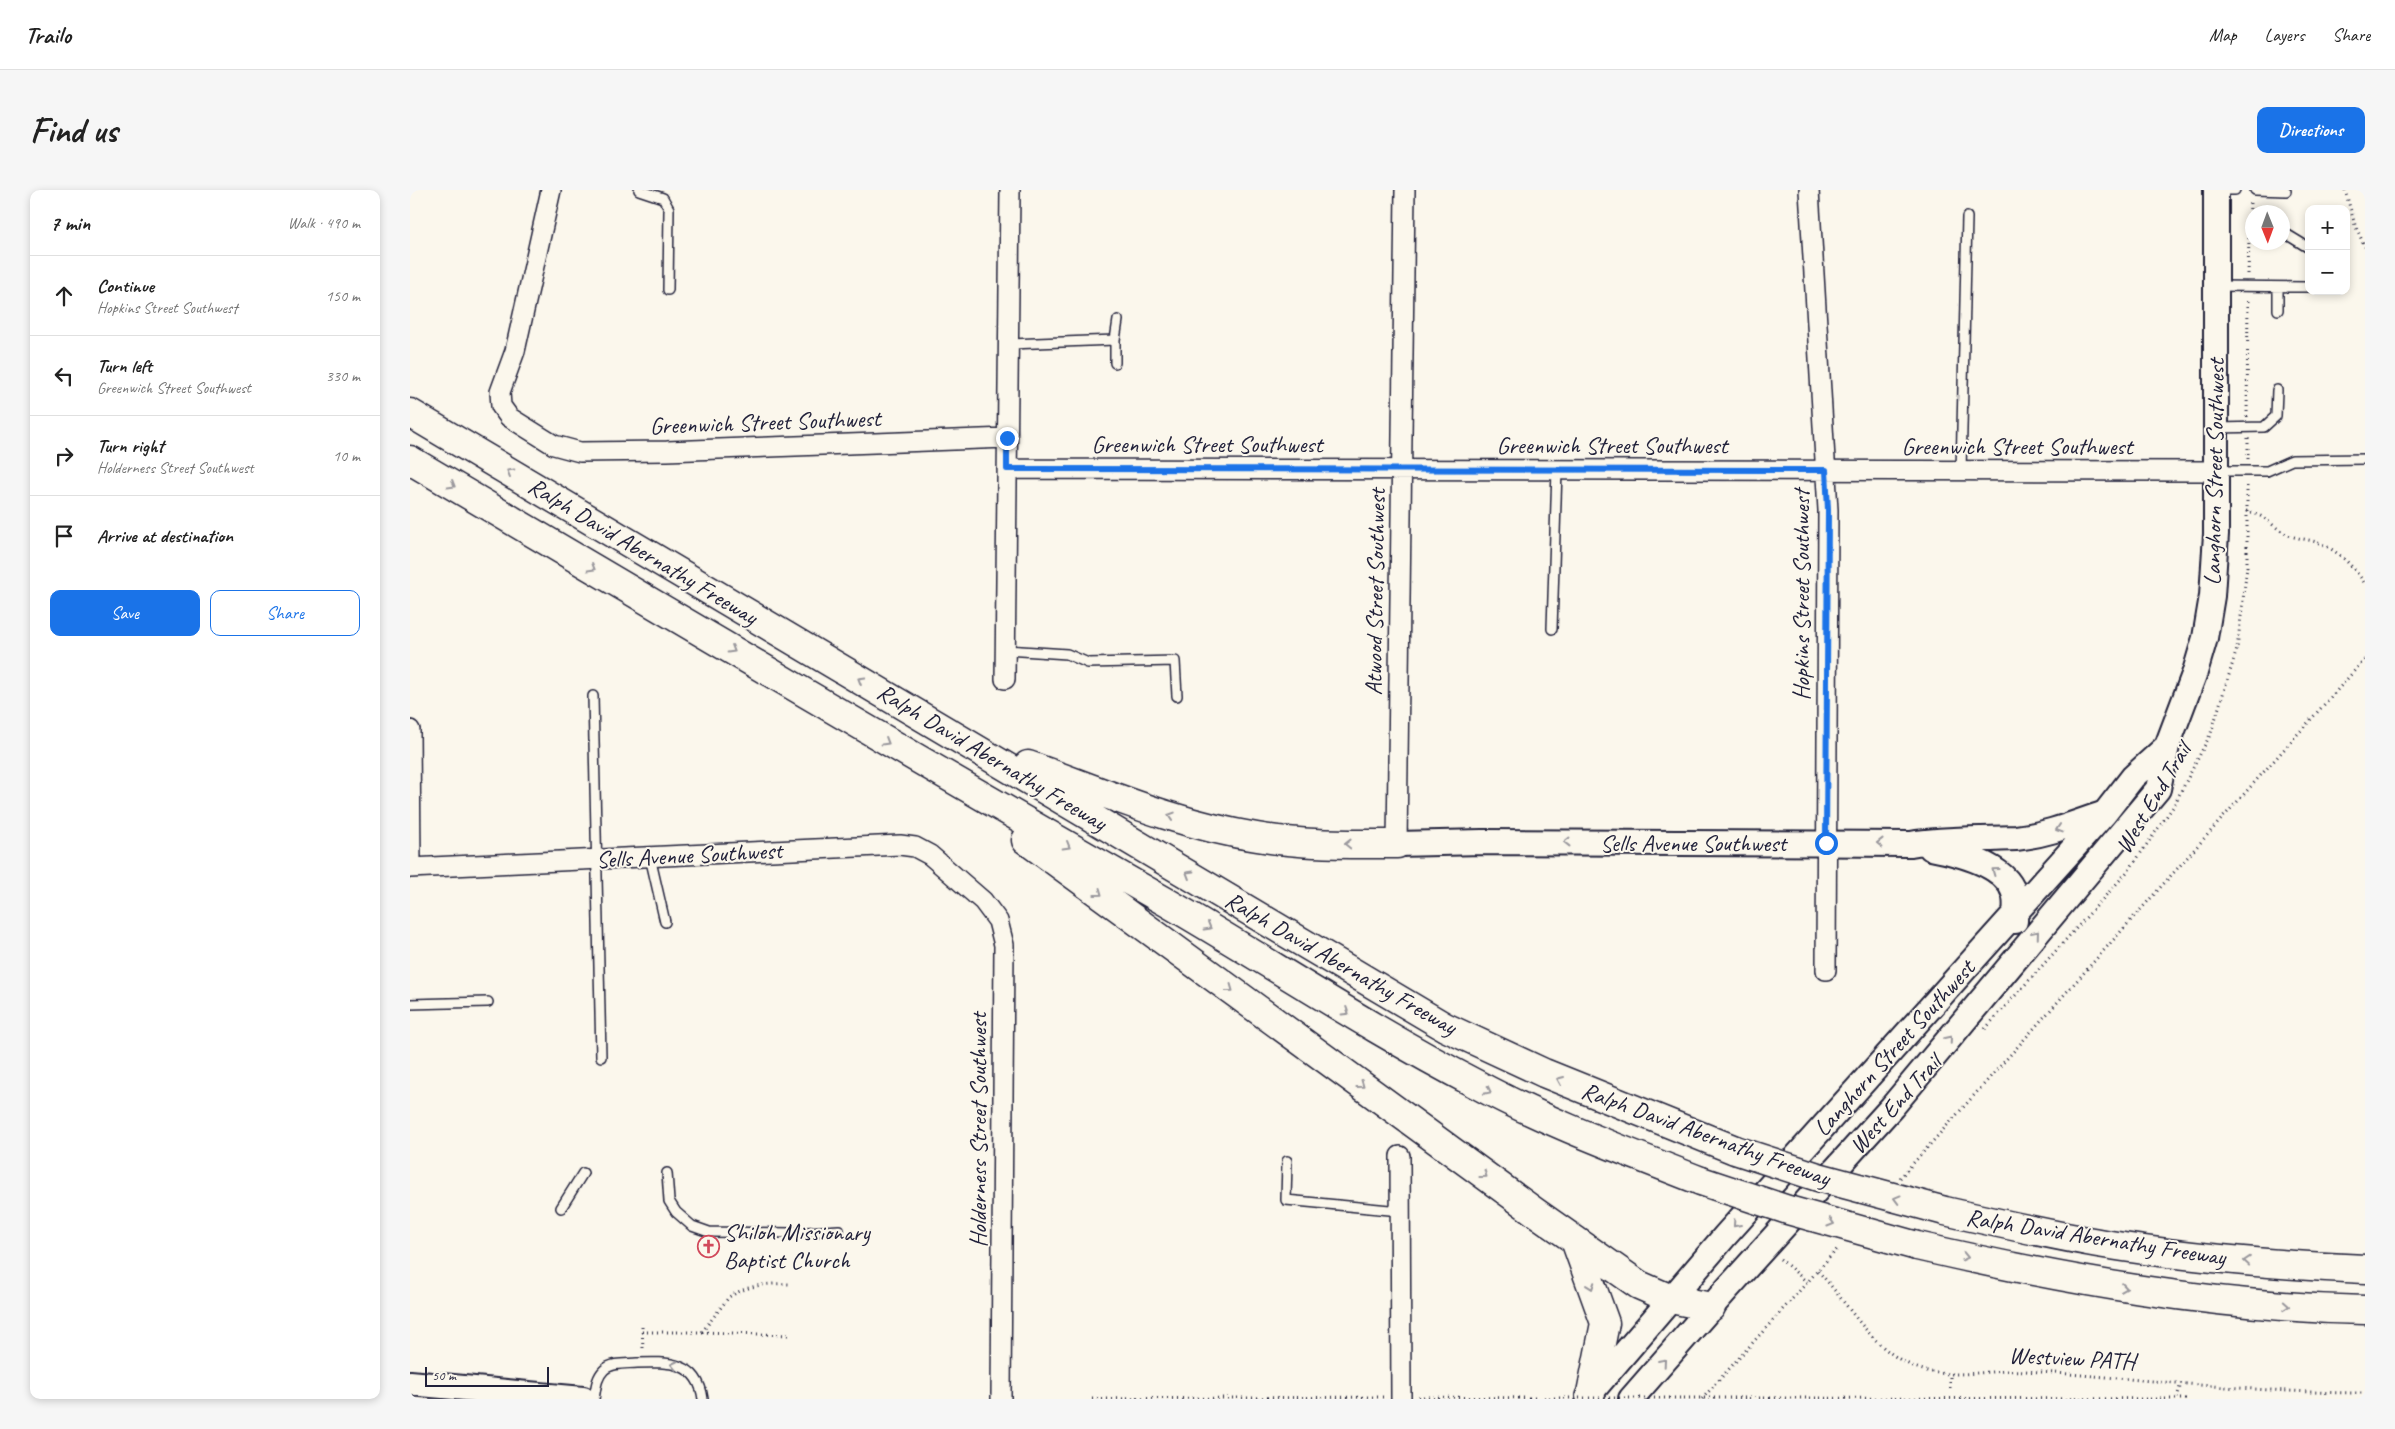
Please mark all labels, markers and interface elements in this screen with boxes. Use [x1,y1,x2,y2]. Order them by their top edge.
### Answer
text: Trailo [25,20,71,50]
text: Map [2209,24,2237,46]
text: Layers [2265,24,2304,46]
text: Share [2332,24,2370,46]
button: Directions [2257,107,2365,153]
text: Find us [30,108,117,153]
north arrow [2245,205,2290,250]
map controls [2305,205,2350,295]
button: + [2305,205,2350,250]
text: 7 min [50,210,90,236]
text: Walk · 490 m [288,213,360,233]
button: − [2305,250,2350,295]
text: Continue [97,274,154,298]
icon: ahead [50,282,78,310]
text: 150 m [326,286,360,306]
text: Hopkins Street Southwest [97,298,238,318]
text: Turn left [97,354,152,378]
street label: Langhorn Street Southwest [2197,356,2231,586]
icon: left [50,362,78,390]
text: 330 m [326,366,360,386]
text: Greenwich Street Southwest [97,378,251,398]
street label: Greenwich Street Southwest [649,403,883,441]
route end [996,427,1019,450]
street label: Greenwich Street Southwest [1092,429,1324,459]
street label: Greenwich Street Southwest [1497,430,1729,460]
street label: Greenwich Street Southwest [1902,431,2134,461]
text: Turn right [97,434,164,458]
icon: right [50,442,78,470]
text: 10 m [333,446,360,466]
text: Holderness Street Southwest [97,458,254,478]
one-way arrow [506,468,515,478]
street label: Ralph David Abernathy Freeway [523,471,765,632]
one-way arrow [446,478,455,488]
street label: Atwood Street Southwest [1358,486,1392,696]
street label: Hopkins Street Southwest [1786,487,1816,700]
icon: arrive [50,522,78,550]
text: Arrive at destination [97,524,233,548]
one-way arrow [586,561,595,571]
button: Save [50,590,200,636]
button: Share [210,590,360,636]
one-way arrow [726,644,735,654]
one-way arrow [857,676,866,686]
street label: Ralph David Abernathy Freeway [872,677,1114,838]
street label: West End Trail [2108,734,2200,859]
one-way arrow [881,736,890,746]
one-way arrow [1168,812,1176,822]
one-way arrow [2055,823,2063,833]
street label: Sells Avenue Southwest [1600,828,1788,858]
route start [1815,832,1838,855]
street label: Sells Avenue Southwest [595,835,785,875]
one-way arrow [1563,837,1571,847]
one-way arrow [1876,838,1884,848]
one-way arrow [1344,839,1352,849]
one-way arrow [1062,840,1071,850]
one-way arrow [1991,868,2001,877]
one-way arrow [1186,870,1195,880]
street label: Ralph David Abernathy Freeway [1220,884,1464,1042]
one-way arrow [1093,887,1103,896]
one-way arrow [1203,920,1212,930]
one-way arrow [2031,931,2039,940]
street label: Langhorn Street Southwest [1807,952,1982,1142]
one-way arrow [1224,983,1234,992]
one-way arrow [1341,1005,1350,1015]
street label: Holderness Street Southwest [963,1010,993,1247]
one-way arrow [1943,1035,1952,1044]
street label: West End Trail [1843,1045,1950,1160]
street label: Ralph David Abernathy Freeway [1578,1075,1836,1194]
one-way arrow [1556,1076,1565,1086]
one-way arrow [1355,1079,1365,1088]
one-way arrow [1483,1085,1492,1095]
one-way arrow [1478,1169,1488,1178]
one-way arrow [1894,1194,1902,1204]
street label: Ralph David Abernathy Freeway [1964,1202,2230,1273]
place label: Shiloh Missionary Baptist Church [724,1217,871,1275]
one-way arrow [1826,1217,1834,1227]
one-way arrow [1733,1218,1742,1227]
church icon: Shiloh Missionary Baptist Church [696,1234,720,1258]
one-way arrow [1960,1251,1969,1262]
one-way arrow [2242,1256,2250,1267]
one-way arrow [1585,1281,1595,1290]
one-way arrow [2120,1282,2129,1292]
one-way arrow [2282,1300,2290,1311]
street label: Westview PATH [2008,1340,2140,1377]
one-way arrow [1658,1359,1667,1368]
one-way arrow [670,1360,678,1371]
scale bar [425,1364,549,1387]
text: 50 m [432,1367,456,1384]

